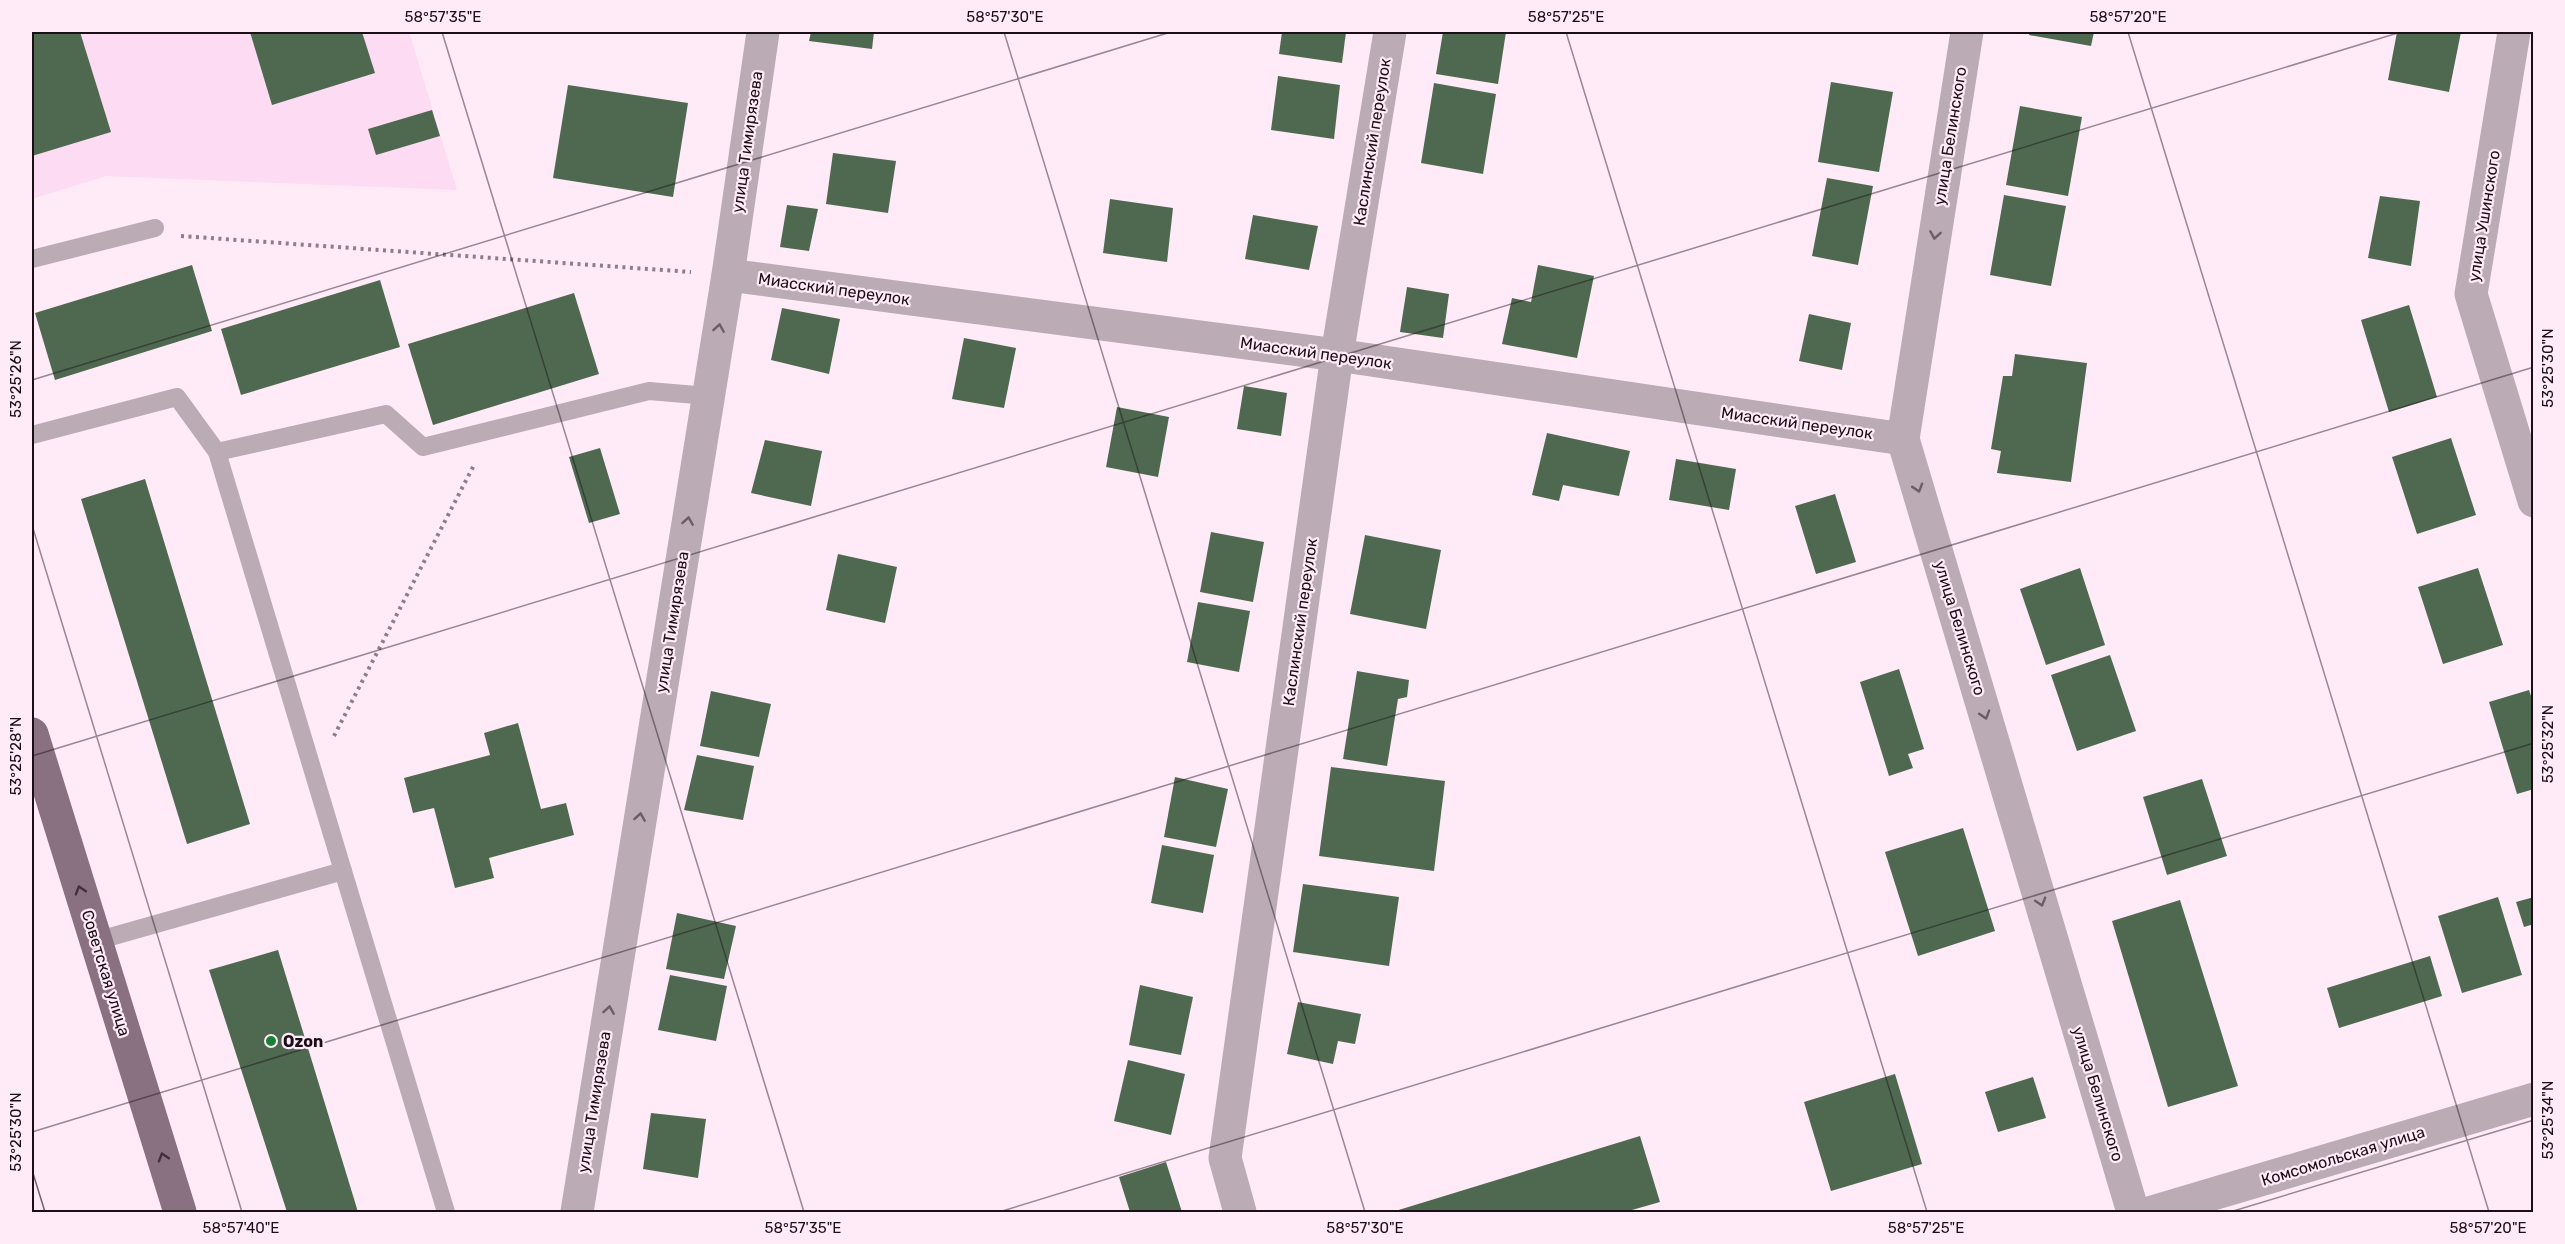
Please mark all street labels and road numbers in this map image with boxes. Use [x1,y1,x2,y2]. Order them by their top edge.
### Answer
street label: Каслинский переулок [1349,56,1395,227]
street label: улица Белинского [1930,65,1970,207]
street label: улица Тимирязева [728,70,766,214]
street label: улица Ушинского [2464,149,2504,283]
street label: Миасский переулок [757,269,911,309]
street label: Миасский переулок [1239,333,1393,373]
street label: Миасский переулок [1720,403,1874,443]
street label: Каслинский переулок [1279,536,1321,707]
street label: улица Тимирязева [651,550,693,694]
street label: улица Белинского [1930,558,1990,698]
street label: Советская улица [78,908,134,1038]
street label: улица Белинского [2068,1024,2128,1164]
street label: улица Тимирязева [573,1030,615,1174]
street label: Комсомольская улица [2259,1122,2427,1190]

